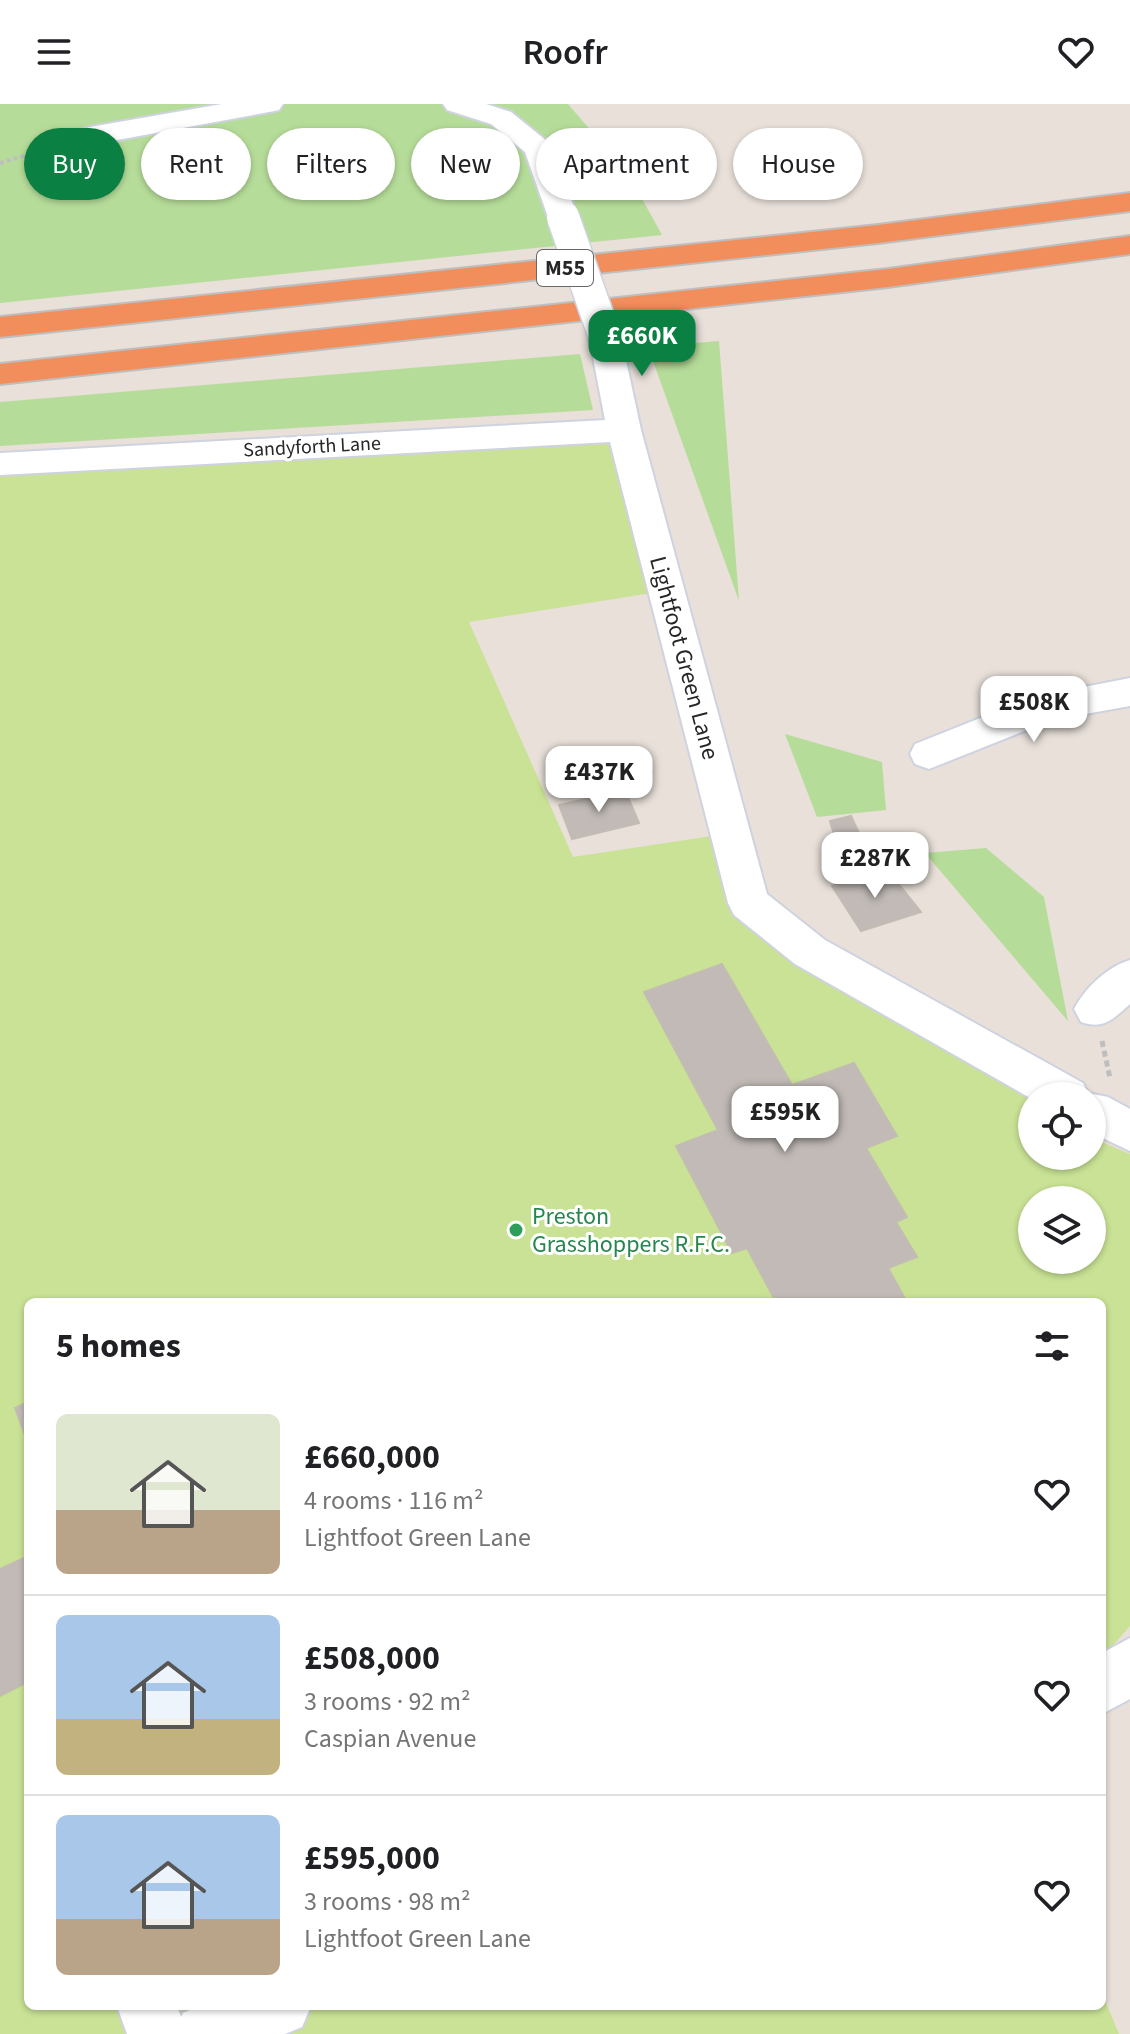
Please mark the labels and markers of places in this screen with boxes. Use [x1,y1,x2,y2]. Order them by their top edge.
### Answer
pin: £660K [586,310,698,378]
pin: £508K [978,676,1090,744]
pin: £437K [543,746,655,814]
pin: £287K [819,832,931,900]
pin: £595K [729,1086,841,1154]
place label: Preston Grasshoppers R.F.C. [532,1199,730,1262]
marker: Preston Grasshoppers R.F.C. [507,1221,525,1239]

